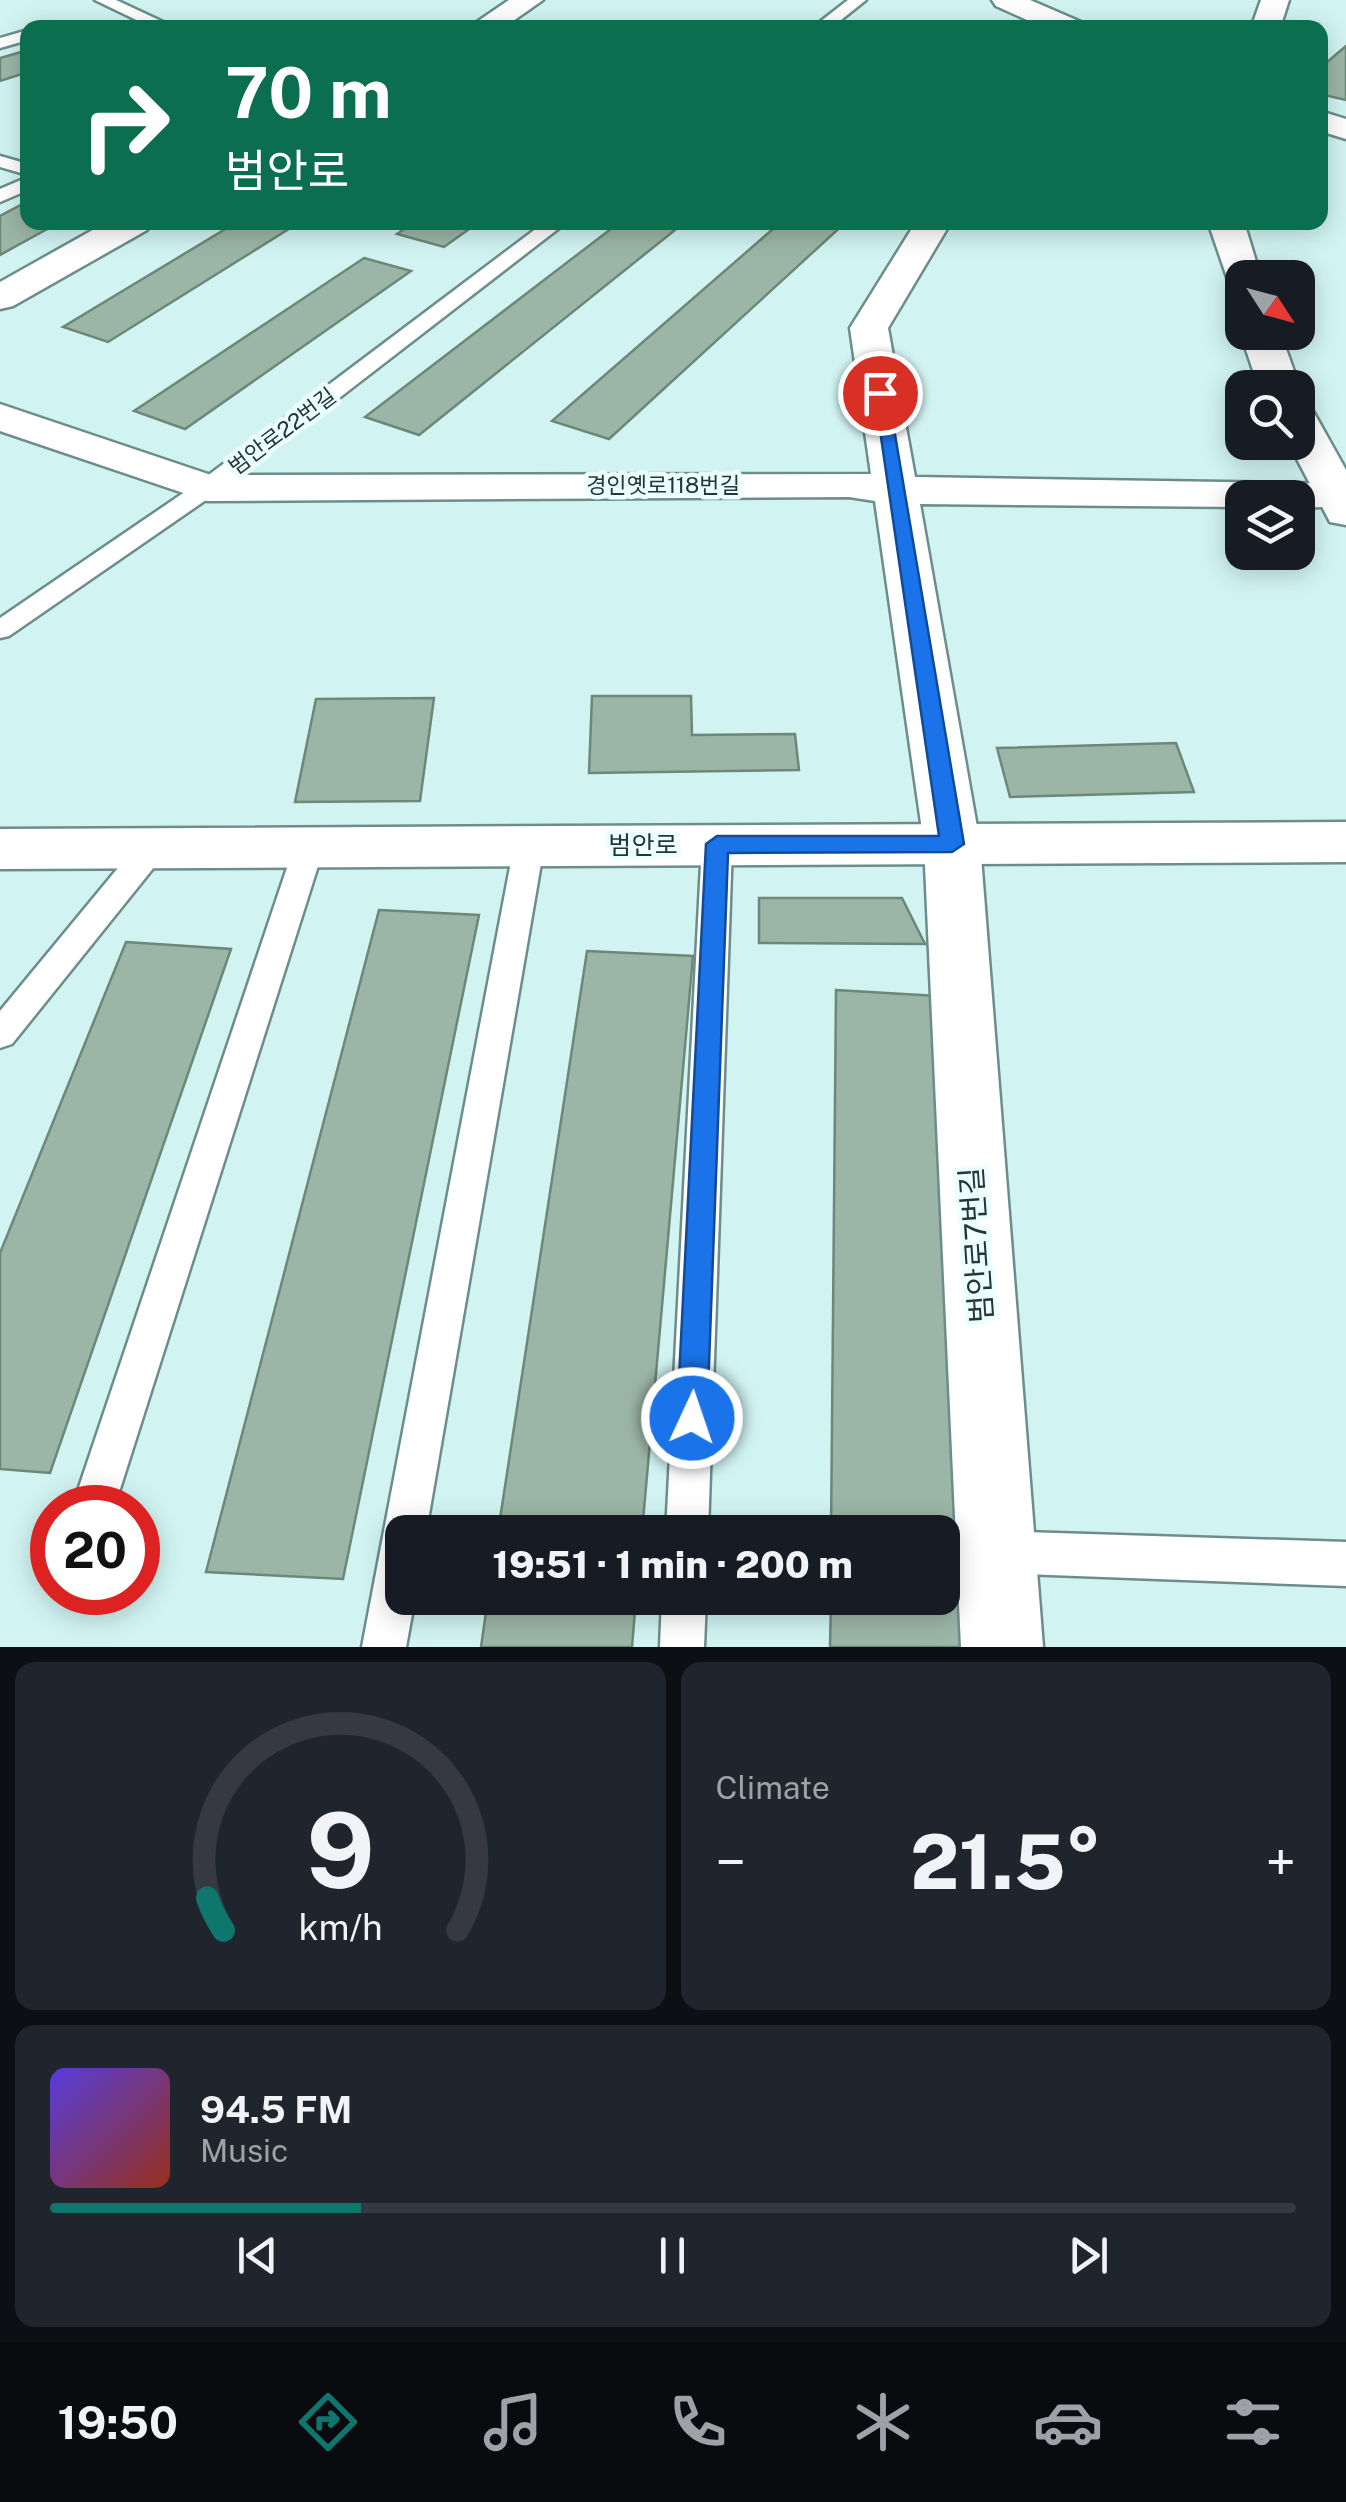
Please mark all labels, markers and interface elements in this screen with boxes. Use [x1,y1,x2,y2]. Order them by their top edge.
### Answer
text: 70 m [225,51,392,134]
icon: right [60,60,190,190]
text: 범안로 [225,144,349,197]
north arrow [1225,260,1315,350]
map controls [1225,260,1315,570]
pin [838,351,923,436]
icon: arrive [853,366,908,421]
button: search [1225,370,1315,460]
street label: 범안로22번길 [223,382,341,480]
street label: 경인옛로118번길 [586,472,740,498]
button: layers [1225,480,1315,570]
street label: 범안로 [608,830,678,860]
street label: 범안로7번길 [953,1166,999,1324]
position arrow [640,1366,744,1470]
speed limit sign: 20 [30,1485,160,1615]
text: 19:51 · 1 min · 200 m [492,1542,853,1587]
text: Climate [716,1769,830,1806]
text: 9 [306,1789,375,1911]
text: 21.5° [910,1818,1101,1906]
text: − [716,1830,746,1894]
text: + [1266,1830,1296,1894]
text: km/h [298,1906,382,1948]
text: 94.5 FM [200,2087,352,2132]
text: Music [200,2132,288,2169]
icon: previous [230,2228,285,2283]
icon: pause [645,2228,700,2283]
icon: next [1061,2228,1116,2283]
icon: directions [293,2387,363,2457]
icon: music [478,2387,548,2457]
icon: phone [663,2387,733,2457]
icon: climate [848,2387,918,2457]
icon: car [1033,2387,1103,2457]
icon: filters [1218,2387,1288,2457]
text: 19:50 [58,2396,178,2449]

